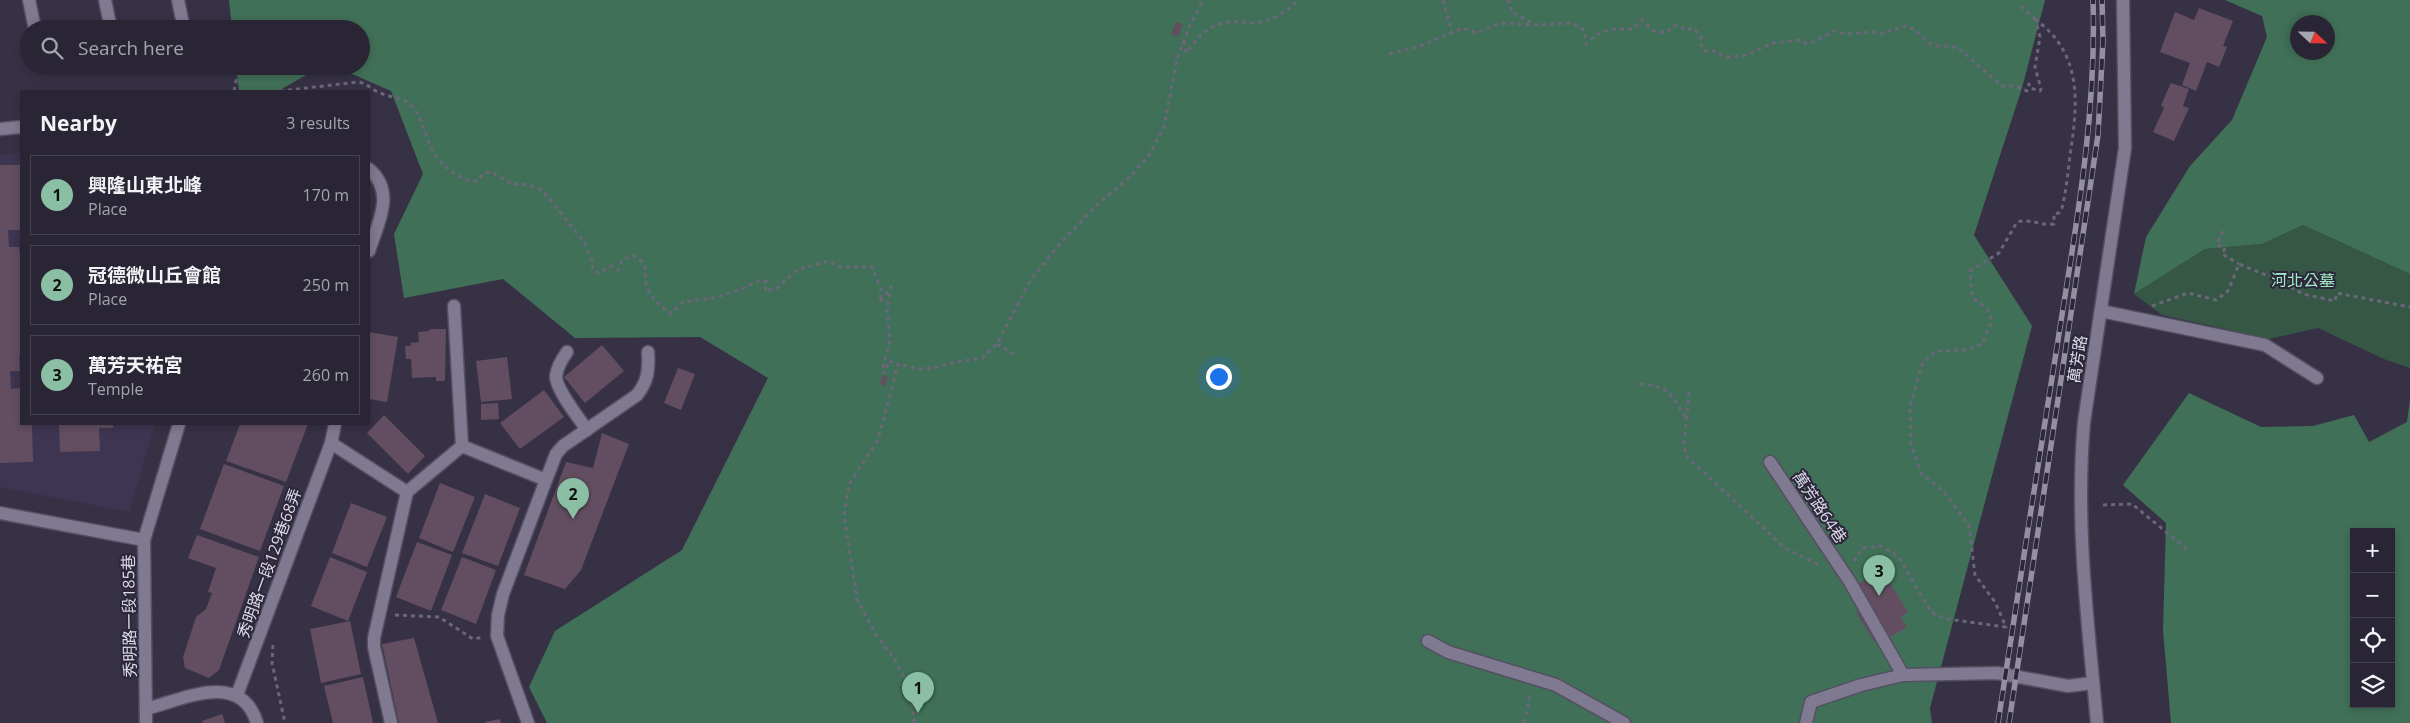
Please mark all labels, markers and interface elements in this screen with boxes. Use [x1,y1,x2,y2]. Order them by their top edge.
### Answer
north arrow [2290,15,2335,60]
search box [20,20,370,75]
icon: search [38,34,66,62]
text: Search here [78,35,184,61]
text: Nearby [40,109,117,137]
text: 3 results [286,112,350,134]
text: 興隆山東北峰 [88,172,202,198]
text: 1 [52,184,62,206]
text: 170 m [303,184,349,206]
text: Place [88,198,127,220]
text: 冠德微山丘會館 [88,262,221,288]
park label: 河北公墓 [2271,269,2335,291]
text: 2 [52,274,62,296]
text: 250 m [303,274,349,296]
text: Place [88,288,127,310]
street label: 萬芳路 [2062,334,2092,384]
text: 萬芳天祐宮 [88,352,183,378]
text: 3 [52,364,62,386]
text: 260 m [303,364,349,386]
your location [1206,364,1232,390]
text: Temple [88,378,143,400]
street label: 萬芳路64巷 [1788,467,1852,547]
pin: 2 [557,478,589,519]
street label: 秀明路一段129巷68弄 [232,485,306,641]
map controls [2350,528,2395,708]
button: + [2350,528,2395,573]
street label: 秀明路一段185巷 [117,554,141,678]
pin: 3 [1863,555,1895,596]
button: − [2350,573,2395,618]
button: locate [2350,618,2395,663]
button: layers [2350,663,2395,708]
pin: 1 [902,672,934,713]

